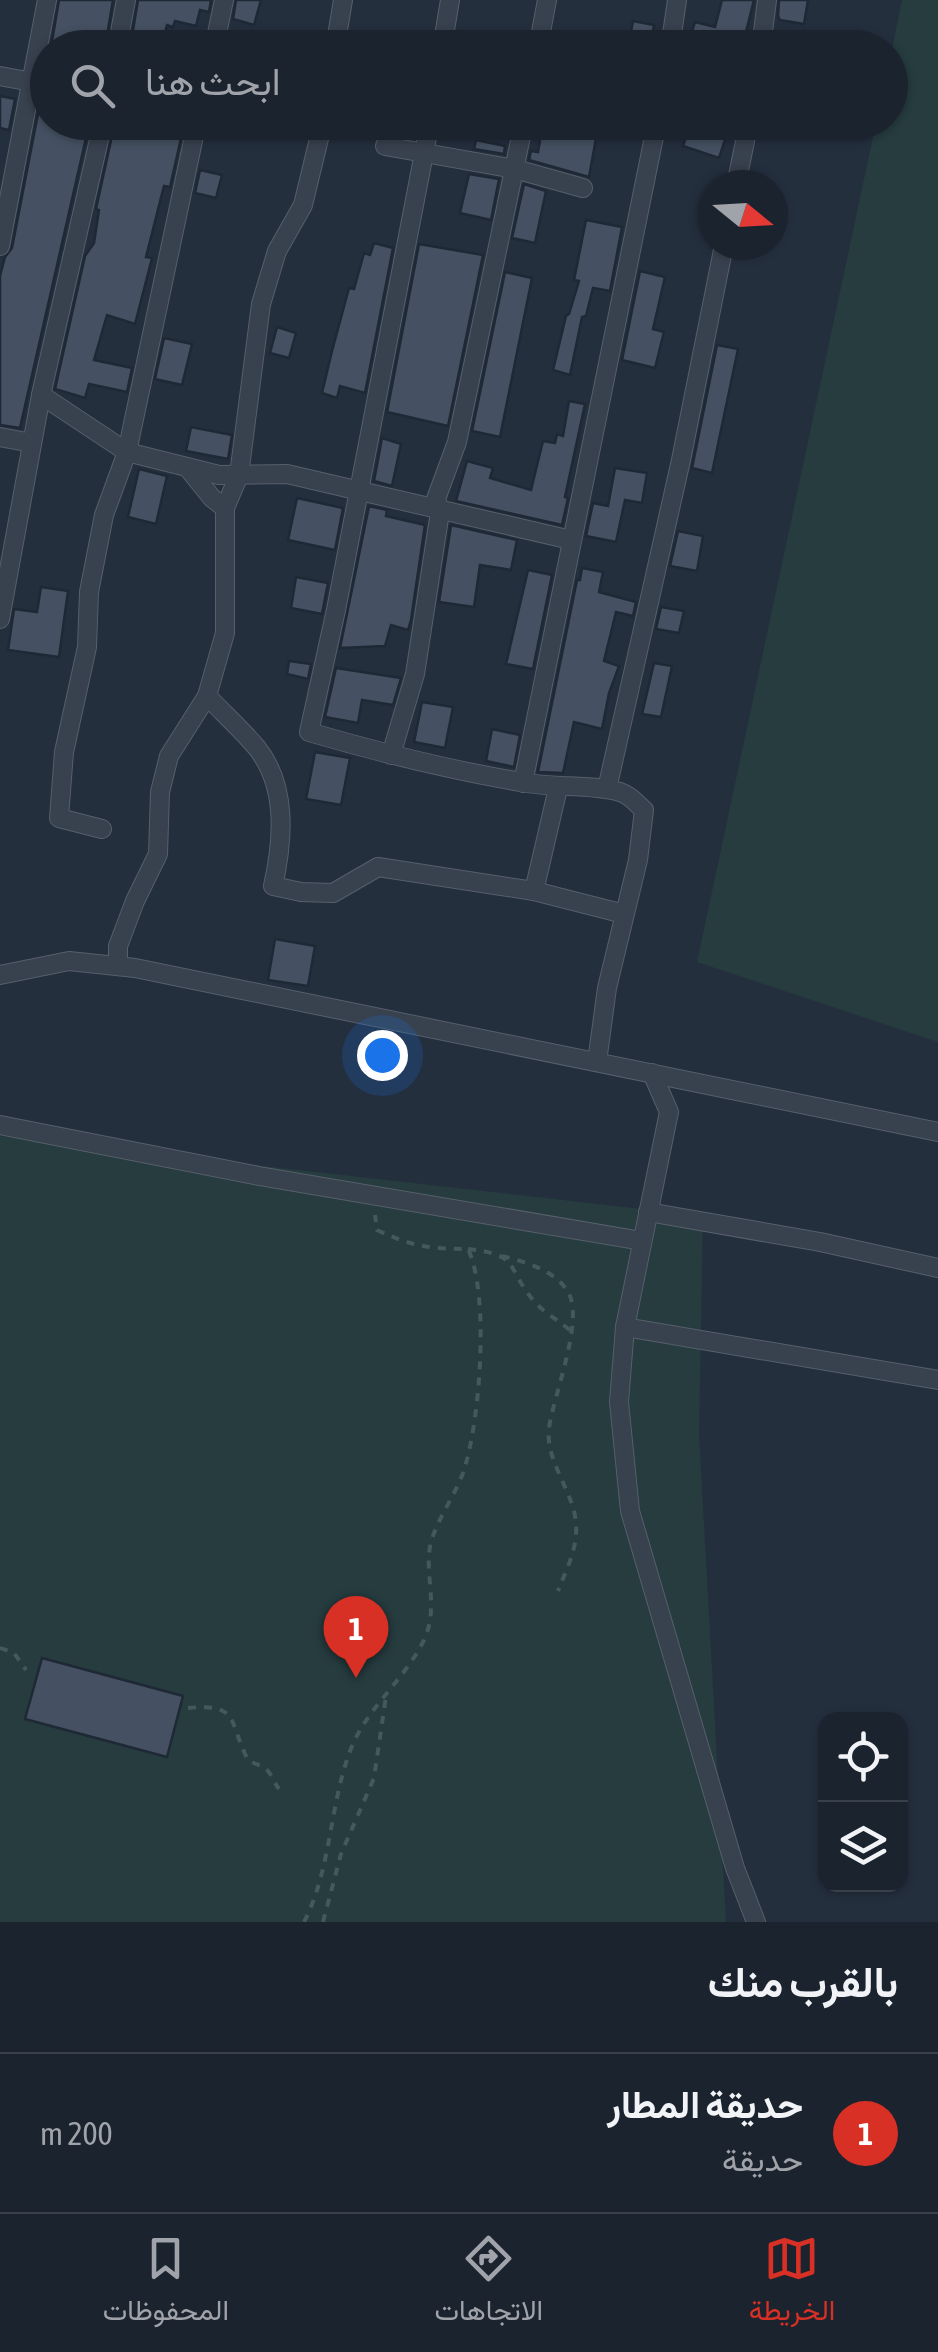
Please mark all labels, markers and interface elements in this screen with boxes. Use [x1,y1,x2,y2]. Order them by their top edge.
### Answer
search box [30,30,908,140]
icon: search [65,58,120,113]
text: ابحث هنا [145,60,281,103]
north arrow [698,170,788,260]
your location [357,1030,408,1081]
pin: 1 [324,1596,388,1678]
map controls [818,1712,908,1892]
button: locate [818,1712,908,1802]
button: layers [818,1802,908,1892]
text: بالقرب منك [708,1958,898,2006]
text: حديقة المطار [607,2083,803,2126]
text: 200 m [40,2115,113,2152]
text: 1 [858,2115,873,2152]
text: حديقة [722,2141,803,2178]
tab: المحفوظات [103,2231,229,2335]
tab: الاتجاهات [434,2231,543,2335]
tab: الخريطة [749,2231,835,2335]

